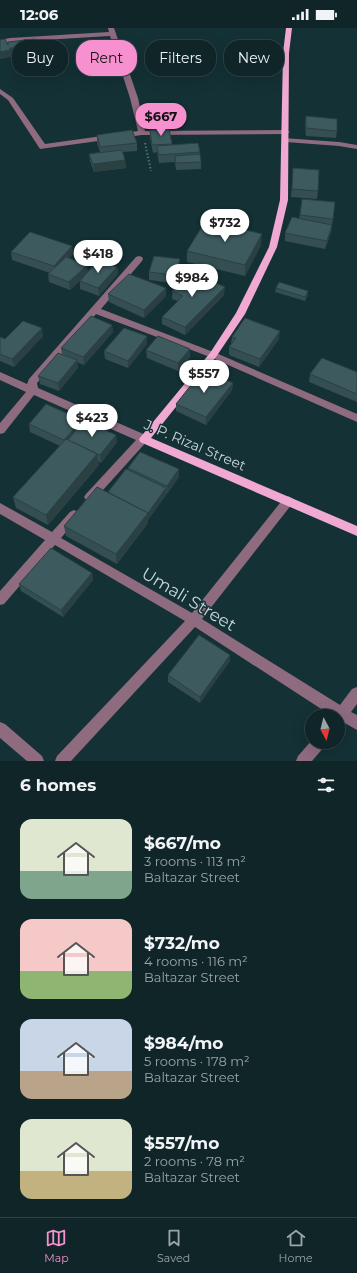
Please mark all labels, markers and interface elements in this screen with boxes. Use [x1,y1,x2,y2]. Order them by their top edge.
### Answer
text: 12:06 [20,5,58,24]
chip: Buy [12,40,68,76]
chip: Rent [76,40,137,76]
chip: Filters [145,40,216,76]
chip: New [224,40,284,76]
pin: $667 [137,103,185,137]
text: $667 [145,108,177,124]
pin: $732 [201,209,249,243]
text: $732 [209,214,241,230]
pin: $418 [74,240,122,274]
text: $418 [83,245,113,261]
pin: $984 [168,264,216,298]
text: $984 [175,269,209,285]
pin: $557 [180,360,228,394]
text: $557 [188,365,220,381]
pin: $423 [68,404,116,438]
text: $423 [76,409,108,425]
street label: J. P. Rizal Street [140,415,249,475]
street label: Umali Street [138,563,240,635]
north arrow [305,709,345,749]
map controls [305,709,345,749]
icon: filters [315,774,337,796]
text: 6 homes [20,775,96,795]
text: $667/mo [144,833,221,853]
icon: home [52,835,100,883]
text: 3 rooms · 113 m² [144,853,246,869]
text: Baltazar Street [144,869,240,885]
text: $732/mo [144,933,220,953]
icon: home [52,935,100,983]
text: 4 rooms · 116 m² [144,953,248,969]
text: Baltazar Street [144,969,240,985]
text: $984/mo [144,1033,223,1053]
icon: home [52,1035,100,1083]
text: 5 rooms · 178 m² [144,1053,250,1069]
text: Baltazar Street [144,1069,240,1085]
text: $557/mo [144,1133,219,1153]
icon: home [52,1135,100,1183]
text: 2 rooms · 78 m² [144,1153,245,1169]
text: Baltazar Street [144,1169,240,1185]
tab: Map [44,1227,69,1265]
tab: Saved [157,1227,190,1265]
tab: Home [279,1227,313,1265]

